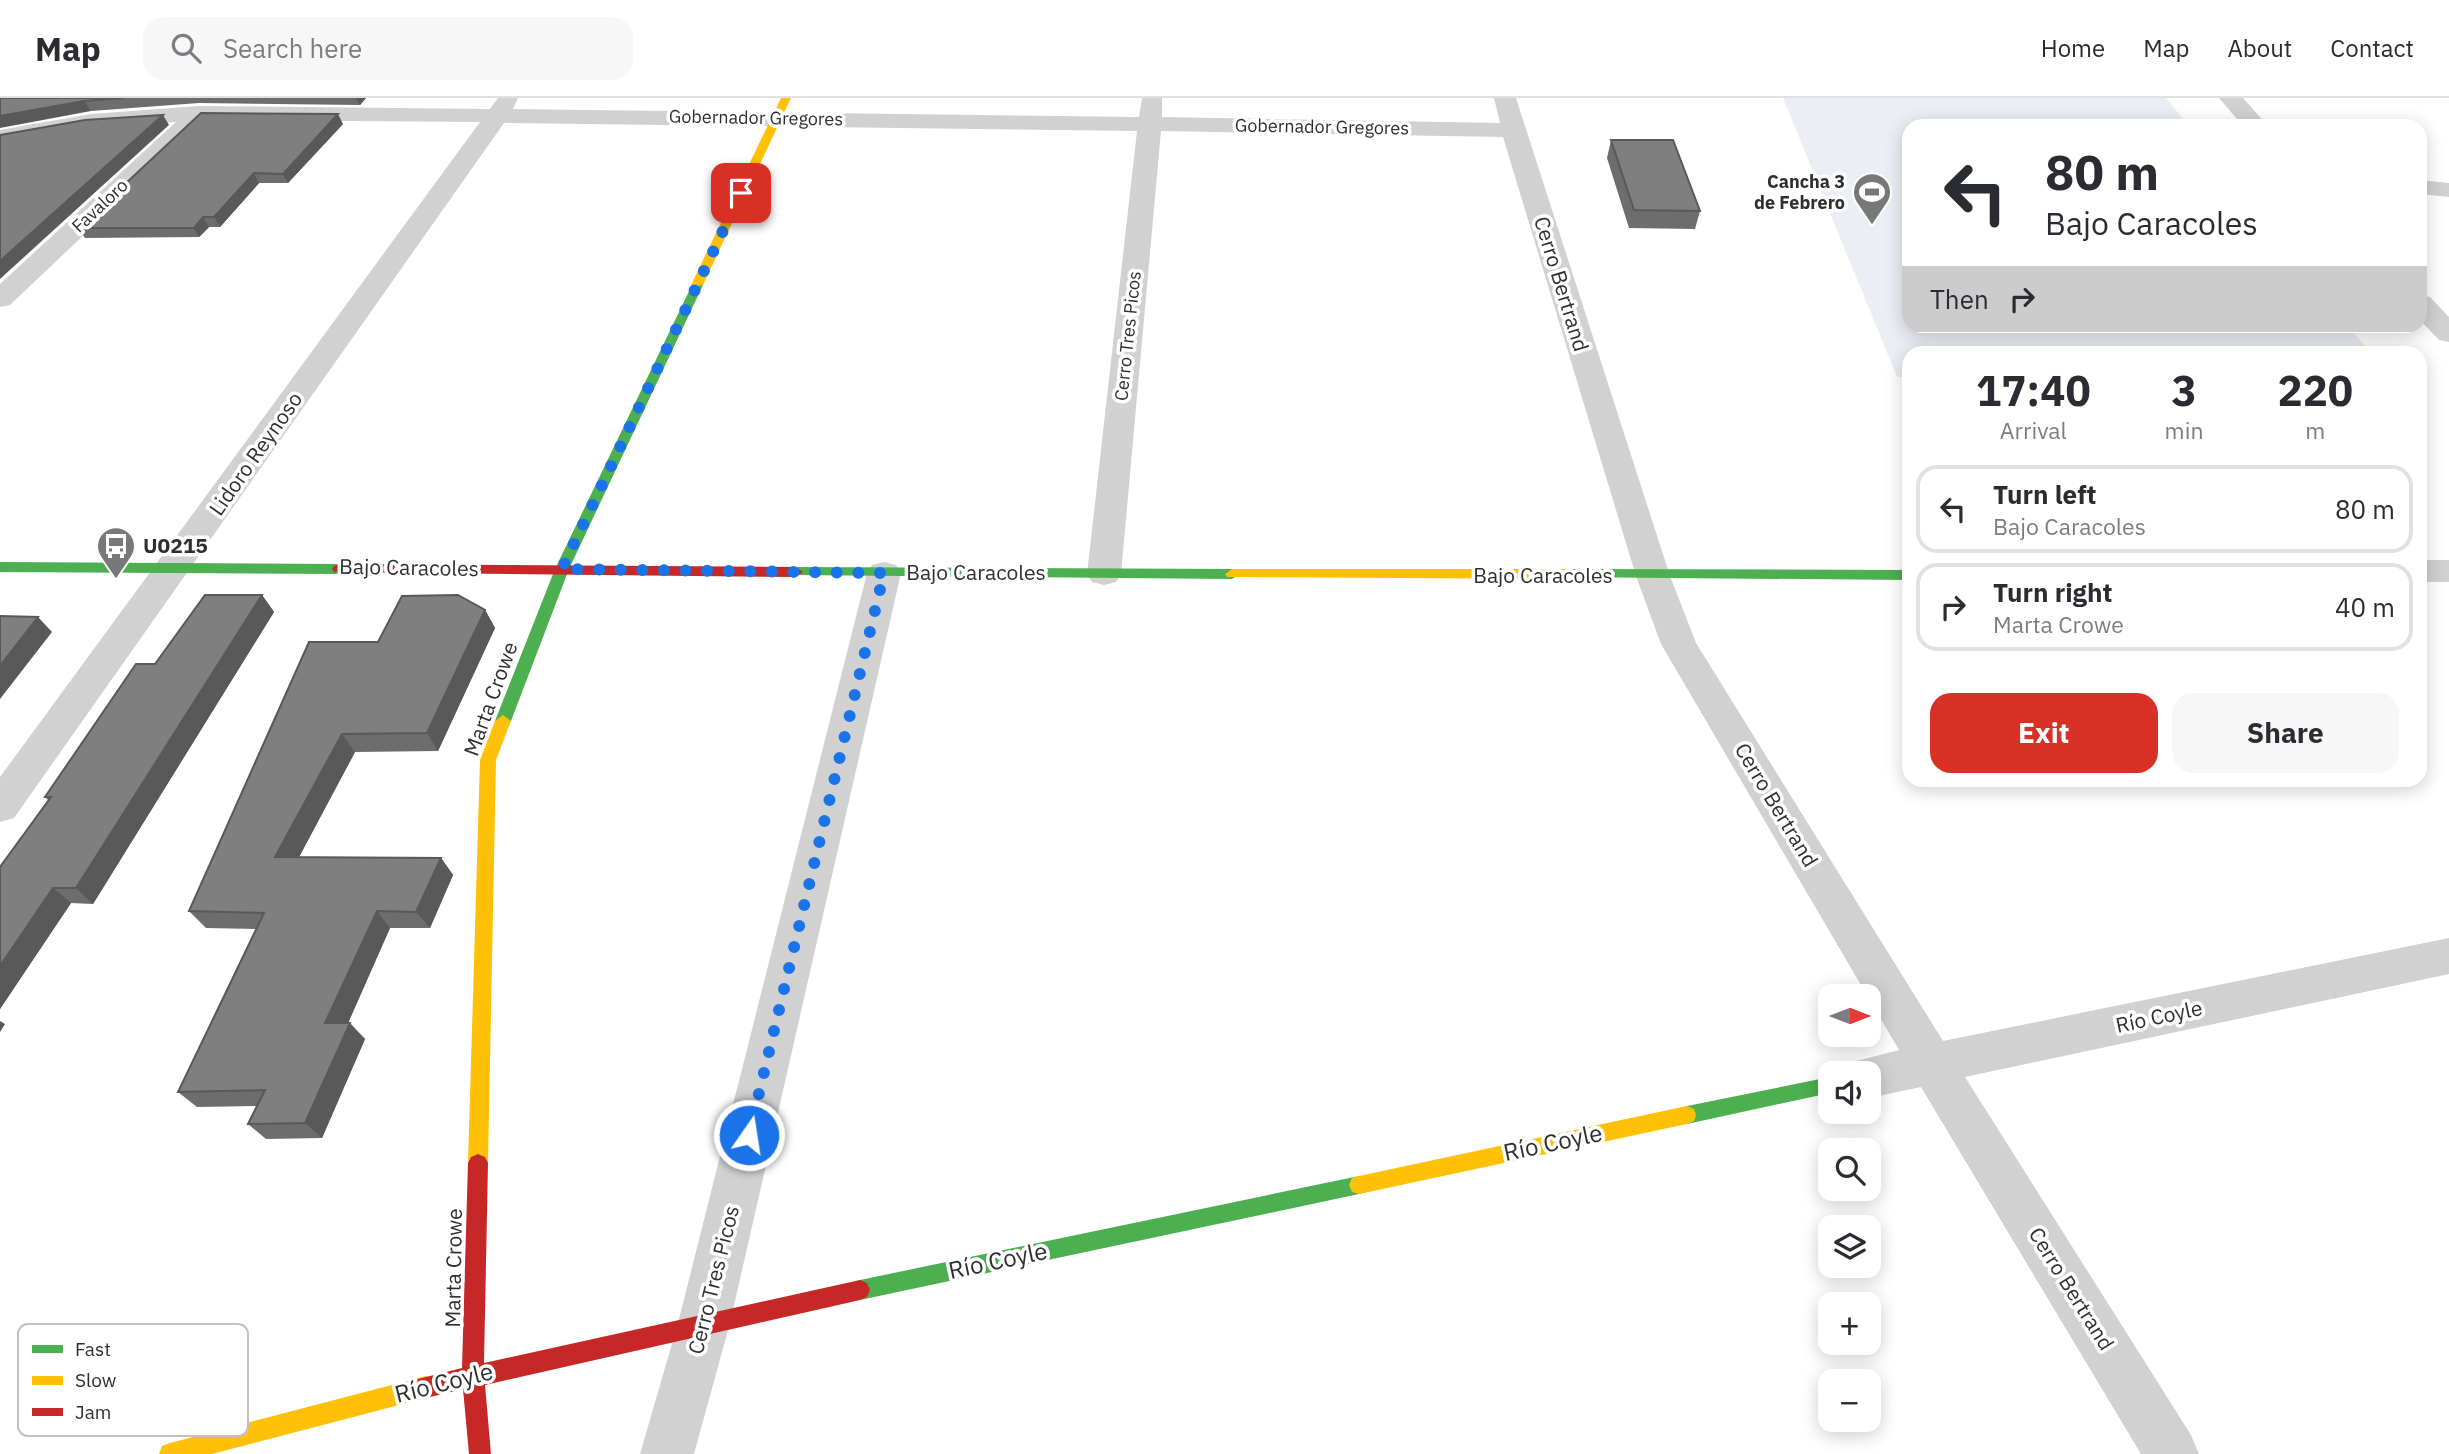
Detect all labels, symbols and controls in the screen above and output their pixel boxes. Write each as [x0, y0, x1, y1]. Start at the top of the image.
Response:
search box [143, 17, 633, 80]
text: Map [35, 27, 101, 70]
icon: search [167, 29, 205, 67]
text: Search here [223, 31, 362, 65]
text: Home [2041, 32, 2105, 64]
text: Map [2143, 32, 2189, 64]
text: About [2227, 32, 2292, 64]
text: Contact [2330, 32, 2414, 64]
street label: Gobernador Gregores [669, 104, 843, 131]
street label: Gobernador Gregores [1235, 113, 1409, 140]
text: 80 m [2045, 140, 2159, 203]
icon: left [1930, 147, 2021, 238]
pin [711, 163, 771, 223]
place label: Cancha 3 de Febrero [1754, 170, 1845, 214]
sports icon: Cancha 3 de Febrero [1851, 171, 1893, 226]
street label: Favaloro [67, 174, 133, 237]
icon: arrive [722, 174, 760, 212]
text: Bajo Caracoles [2045, 202, 2258, 244]
street label: Cerro Bertrand [1528, 213, 1596, 355]
street label: Cerro Tres Picos [1109, 270, 1146, 402]
icon: right [2003, 280, 2041, 318]
text: Then [1930, 282, 1989, 316]
text: 17:40 [1976, 363, 2091, 418]
text: 3 [2171, 363, 2197, 418]
text: 220 [2277, 363, 2353, 418]
street label: Lidoro Reynoso [202, 386, 308, 521]
text: Arrival [2000, 415, 2067, 445]
text: min [2165, 415, 2203, 445]
text: m [2305, 415, 2325, 445]
text: Turn left [1993, 477, 2096, 511]
icon: left [1934, 490, 1972, 528]
text: 80 m [2335, 492, 2395, 526]
text: Bajo Caracoles [1993, 511, 2146, 541]
bus stop icon: U0215 [95, 525, 137, 580]
place label: U0215 [143, 531, 208, 559]
street label: Bajo Caracoles [339, 552, 479, 582]
street label: Bajo Caracoles [906, 558, 1046, 586]
street label: Bajo Caracoles [1473, 561, 1613, 589]
text: Turn right [1993, 575, 2112, 609]
icon: right [1934, 588, 1972, 626]
text: 40 m [2335, 590, 2395, 624]
text: Marta Crowe [1993, 609, 2124, 639]
street label: Marta Crowe [456, 638, 524, 760]
button: Exit [1930, 693, 2158, 773]
button: Share [2172, 693, 2399, 773]
street label: Cerro Bertrand [1729, 737, 1825, 872]
north arrow [1818, 984, 1881, 1046]
map controls [1818, 984, 1881, 1432]
street label: Río Coyle [2113, 993, 2205, 1039]
button: sound [1818, 1061, 1881, 1124]
position arrow [712, 1098, 786, 1172]
street label: Río Coyle [1500, 1116, 1605, 1168]
button: search [1818, 1138, 1881, 1201]
street label: Cerro Tres Picos [681, 1202, 745, 1357]
street label: Marta Crowe [438, 1208, 468, 1328]
button: layers [1818, 1215, 1881, 1278]
street label: Cerro Bertrand [2023, 1222, 2121, 1355]
street label: Río Coyle [945, 1234, 1050, 1286]
button: + [1818, 1292, 1881, 1355]
legend [18, 1324, 248, 1436]
text: Fast [75, 1337, 111, 1361]
street label: Río Coyle [391, 1354, 496, 1410]
text: Slow [75, 1368, 116, 1392]
button: − [1818, 1369, 1881, 1432]
text: Jam [75, 1400, 111, 1424]

